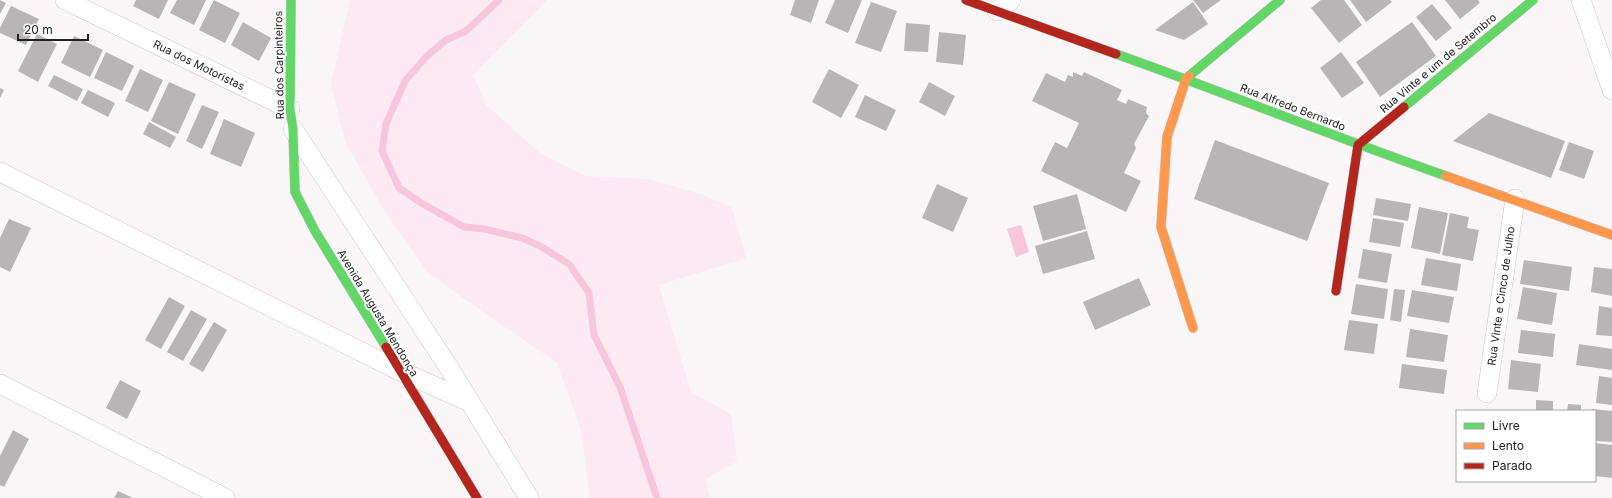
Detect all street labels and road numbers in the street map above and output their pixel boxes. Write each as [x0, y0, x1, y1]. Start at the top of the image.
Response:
street label: Rua dos Carpinteiros [271, 10, 287, 119]
street label: Rua Vinte e um de Setembro [1377, 10, 1499, 116]
street label: Rua dos Motoristas [151, 37, 247, 93]
street label: Rua Alfredo Bernardo [1238, 80, 1348, 134]
street label: Rua Vinte e Cinco de Julho [1484, 225, 1518, 366]
street label: Avenida Augusta Mendonça [334, 247, 422, 379]

